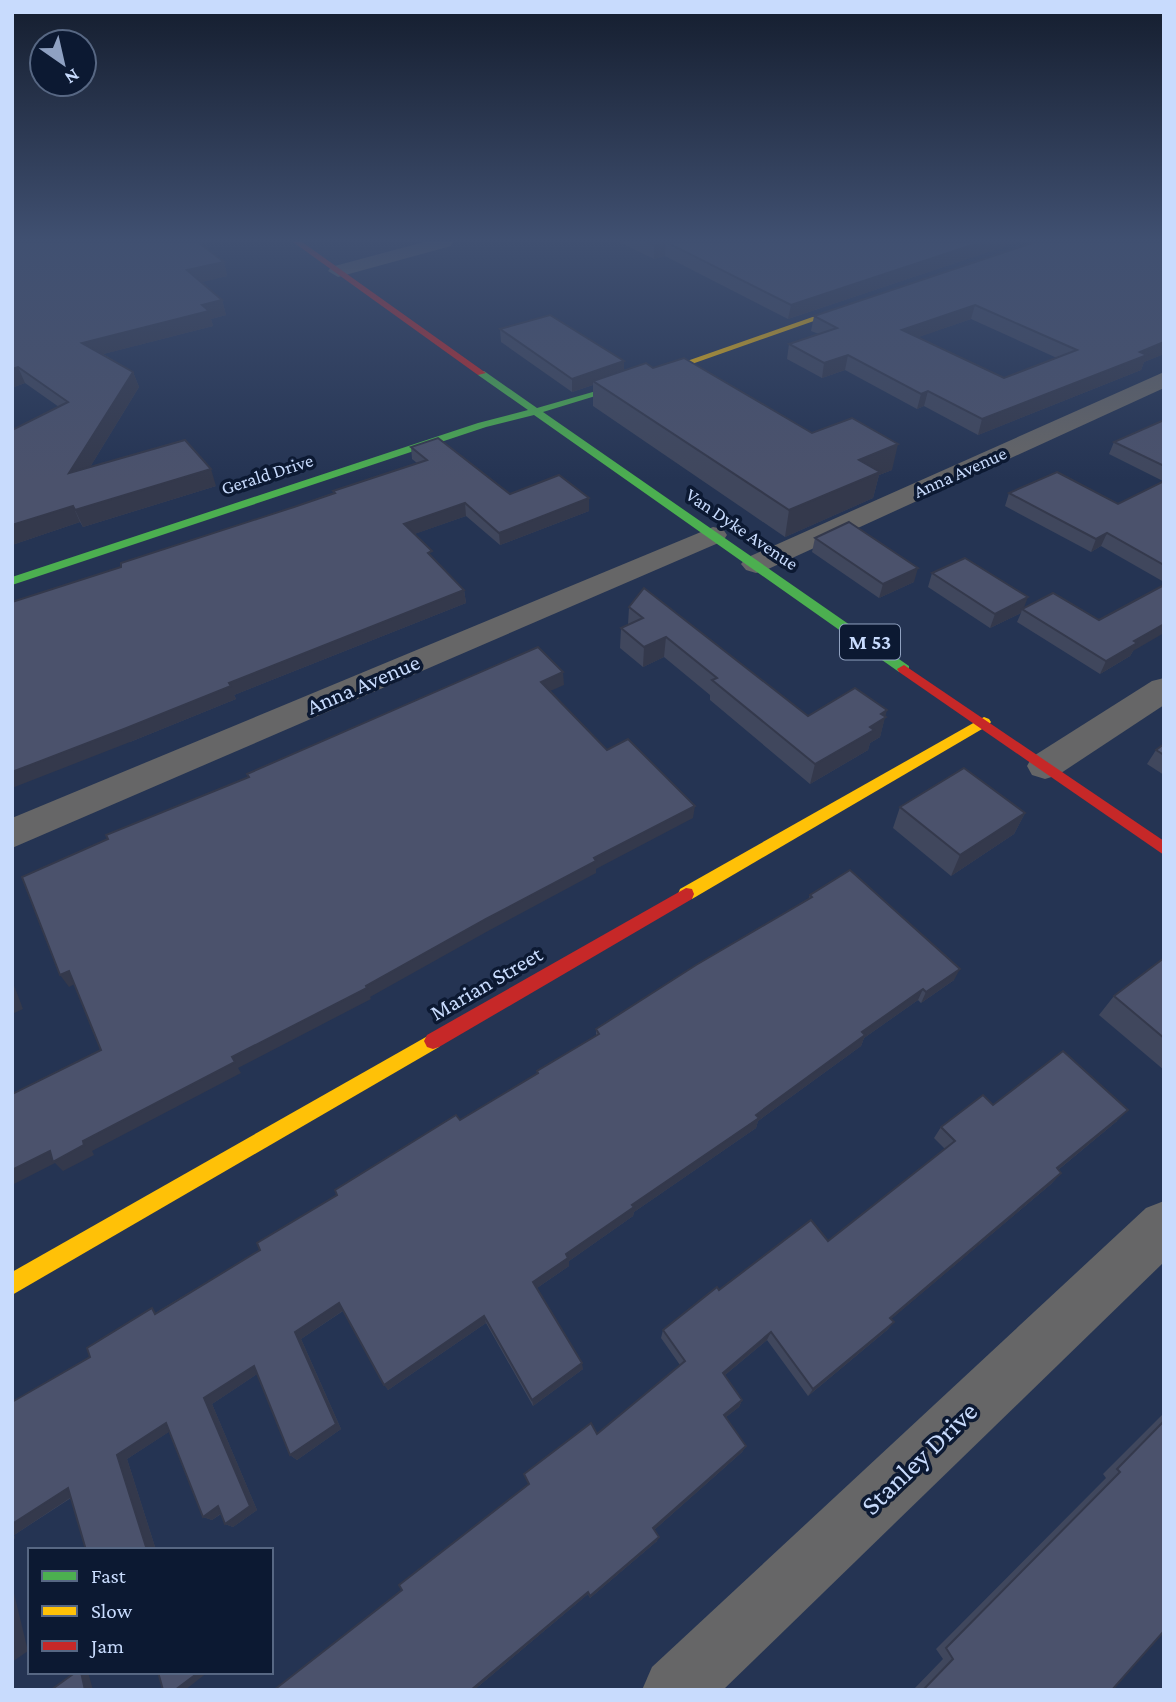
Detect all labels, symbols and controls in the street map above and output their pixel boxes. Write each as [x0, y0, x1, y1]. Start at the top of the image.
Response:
north arrow [28, 28, 98, 98]
text: N [61, 64, 83, 89]
street label: Anna Avenue [910, 442, 1010, 502]
street label: Gerald Drive [218, 449, 316, 499]
street label: Van Dyke Avenue [682, 484, 802, 574]
road number: M 53 [840, 624, 900, 660]
street label: Anna Avenue [302, 648, 424, 720]
street label: Marian Street [425, 940, 547, 1026]
street label: Stanley Drive [855, 1395, 983, 1521]
legend [28, 1548, 273, 1674]
text: Fast [91, 1564, 127, 1588]
text: Slow [91, 1599, 133, 1623]
text: Jam [89, 1634, 124, 1658]

